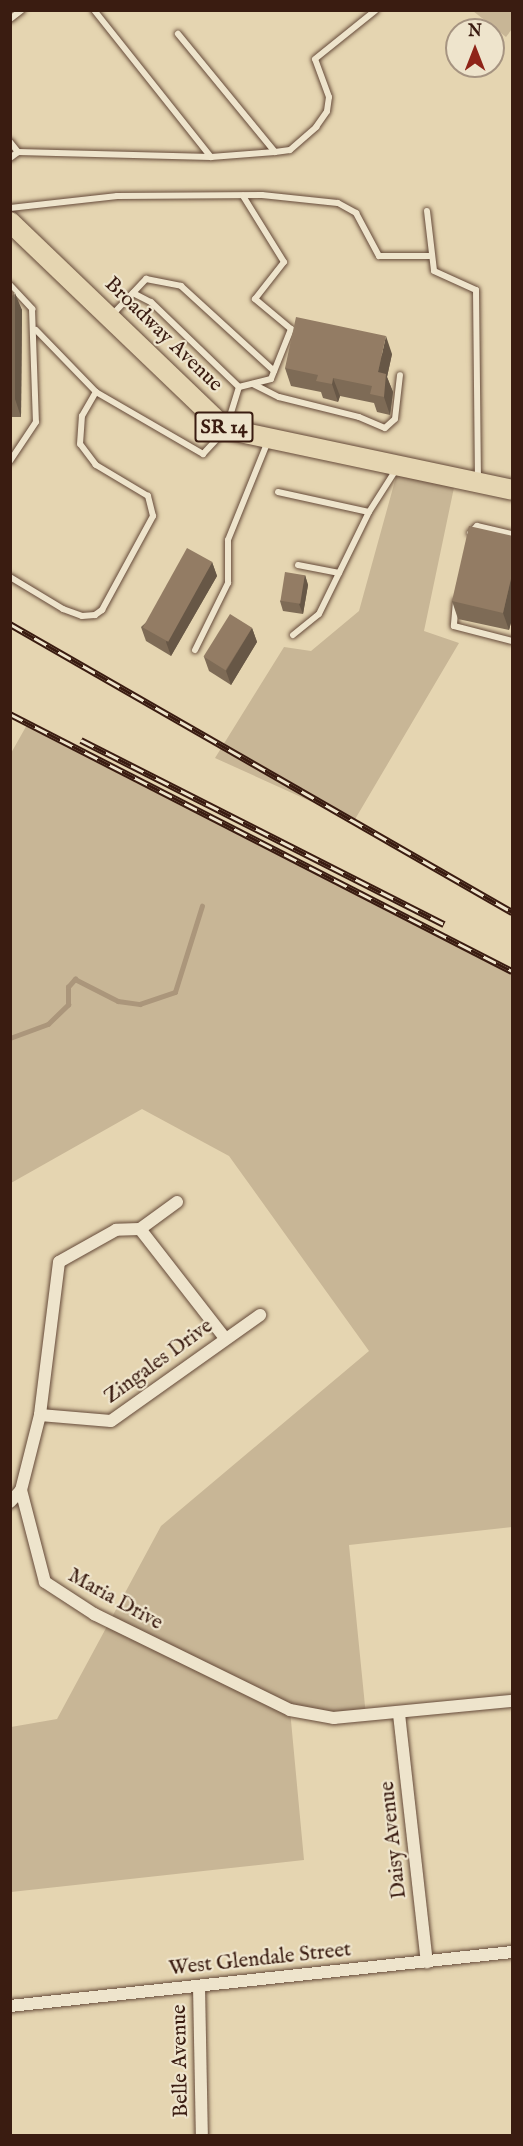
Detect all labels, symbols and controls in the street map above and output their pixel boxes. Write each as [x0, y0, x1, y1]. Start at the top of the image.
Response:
north arrow [445, 18, 505, 78]
text: N [468, 22, 482, 42]
street label: Broadway Avenue [99, 272, 227, 398]
road number: SR 14 [194, 410, 254, 444]
street label: Zingales Drive [100, 1314, 218, 1410]
street label: Maria Drive [63, 1564, 167, 1636]
street label: Daisy Avenue [375, 1780, 413, 1900]
street label: West Glendale Street [168, 1938, 352, 1982]
street label: Belle Avenue [167, 2004, 195, 2118]

